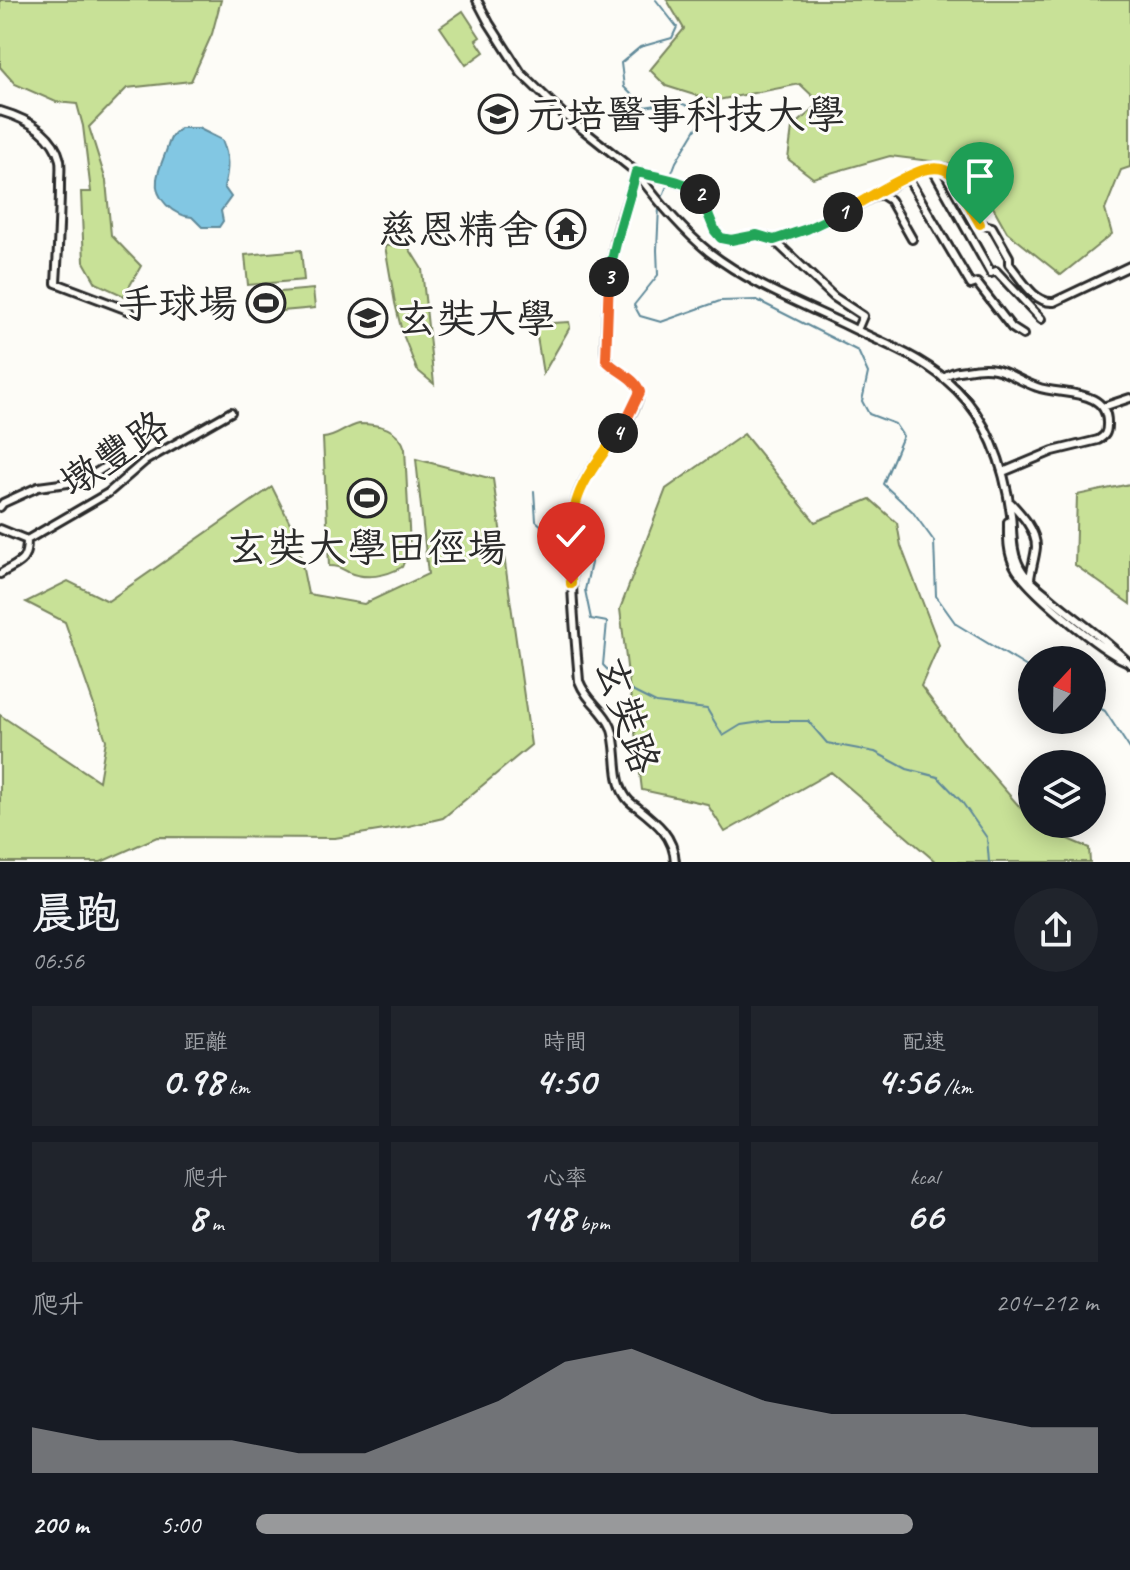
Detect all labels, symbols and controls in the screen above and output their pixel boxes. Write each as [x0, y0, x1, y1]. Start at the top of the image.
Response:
place label: 元培醫事科技大學 [526, 90, 846, 140]
school or university icon: 元培醫事科技大學 [477, 93, 519, 135]
pin [946, 142, 1014, 224]
icon: arrive [958, 154, 1002, 198]
pin: 2 [680, 174, 720, 214]
text: 2 [695, 180, 705, 208]
pin: 1 [823, 192, 863, 232]
text: 1 [838, 198, 848, 226]
place label: 慈恩精舍 [378, 205, 538, 255]
temple icon: 慈恩精舍 [545, 208, 587, 250]
pin: 3 [589, 257, 629, 297]
text: 3 [604, 263, 614, 291]
place label: 手球場 [118, 279, 238, 329]
sports icon: 手球場 [245, 282, 287, 324]
place label: 玄奘大學 [396, 294, 556, 344]
school or university icon: 玄奘大學 [347, 297, 389, 339]
street label: 墩豐路 [51, 400, 178, 508]
pin: 4 [598, 413, 638, 453]
text: 4 [613, 419, 623, 447]
sports icon: 玄奘大學田徑場 [346, 477, 388, 519]
pin [537, 502, 605, 584]
icon: check [549, 514, 593, 558]
place label: 玄奘大學田徑場 [227, 523, 507, 573]
north arrow [1018, 646, 1106, 734]
map controls [1018, 646, 1106, 838]
street label: 玄奘路 [584, 650, 670, 780]
button: layers [1018, 750, 1106, 838]
text: 晨跑 [32, 886, 120, 941]
button: share [1014, 888, 1098, 972]
text: 06:56 [32, 944, 84, 977]
text: 距離 [184, 1028, 228, 1056]
text: 時間 [543, 1028, 587, 1056]
text: 配速 [902, 1028, 946, 1056]
text: 0.98 [162, 1056, 223, 1106]
text: 4:50 [534, 1056, 596, 1106]
text: 4:56 [876, 1056, 938, 1106]
text: km [223, 1073, 250, 1101]
text: /km [938, 1073, 972, 1101]
text: kcal [910, 1163, 939, 1191]
text: 爬升 [184, 1164, 228, 1192]
text: 心率 [543, 1164, 587, 1192]
text: 66 [905, 1191, 943, 1241]
text: 8 [188, 1192, 206, 1242]
text: 148 [520, 1192, 574, 1242]
text: m [206, 1209, 223, 1237]
text: bpm [574, 1209, 610, 1237]
text: 204–212 m [995, 1286, 1098, 1319]
text: 爬升 [32, 1288, 84, 1321]
text: 200 m [32, 1508, 88, 1541]
text: 5:00 [160, 1508, 200, 1541]

